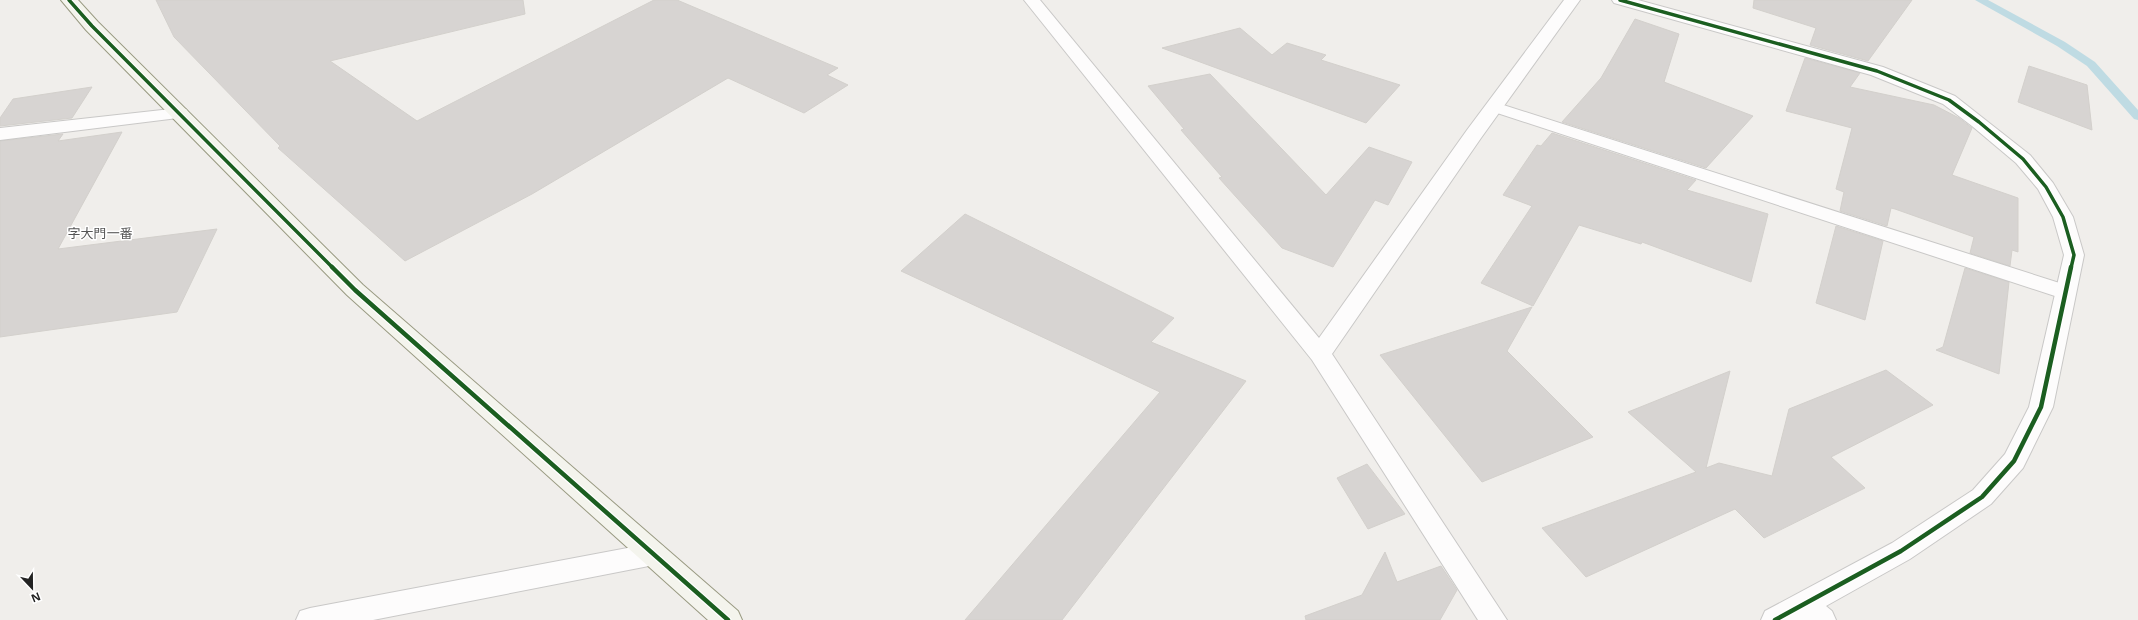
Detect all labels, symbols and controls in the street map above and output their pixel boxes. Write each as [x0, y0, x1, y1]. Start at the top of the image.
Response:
district label: 字大門一番 [67, 224, 133, 242]
north arrow [12, 568, 52, 608]
text: N [29, 589, 43, 606]

